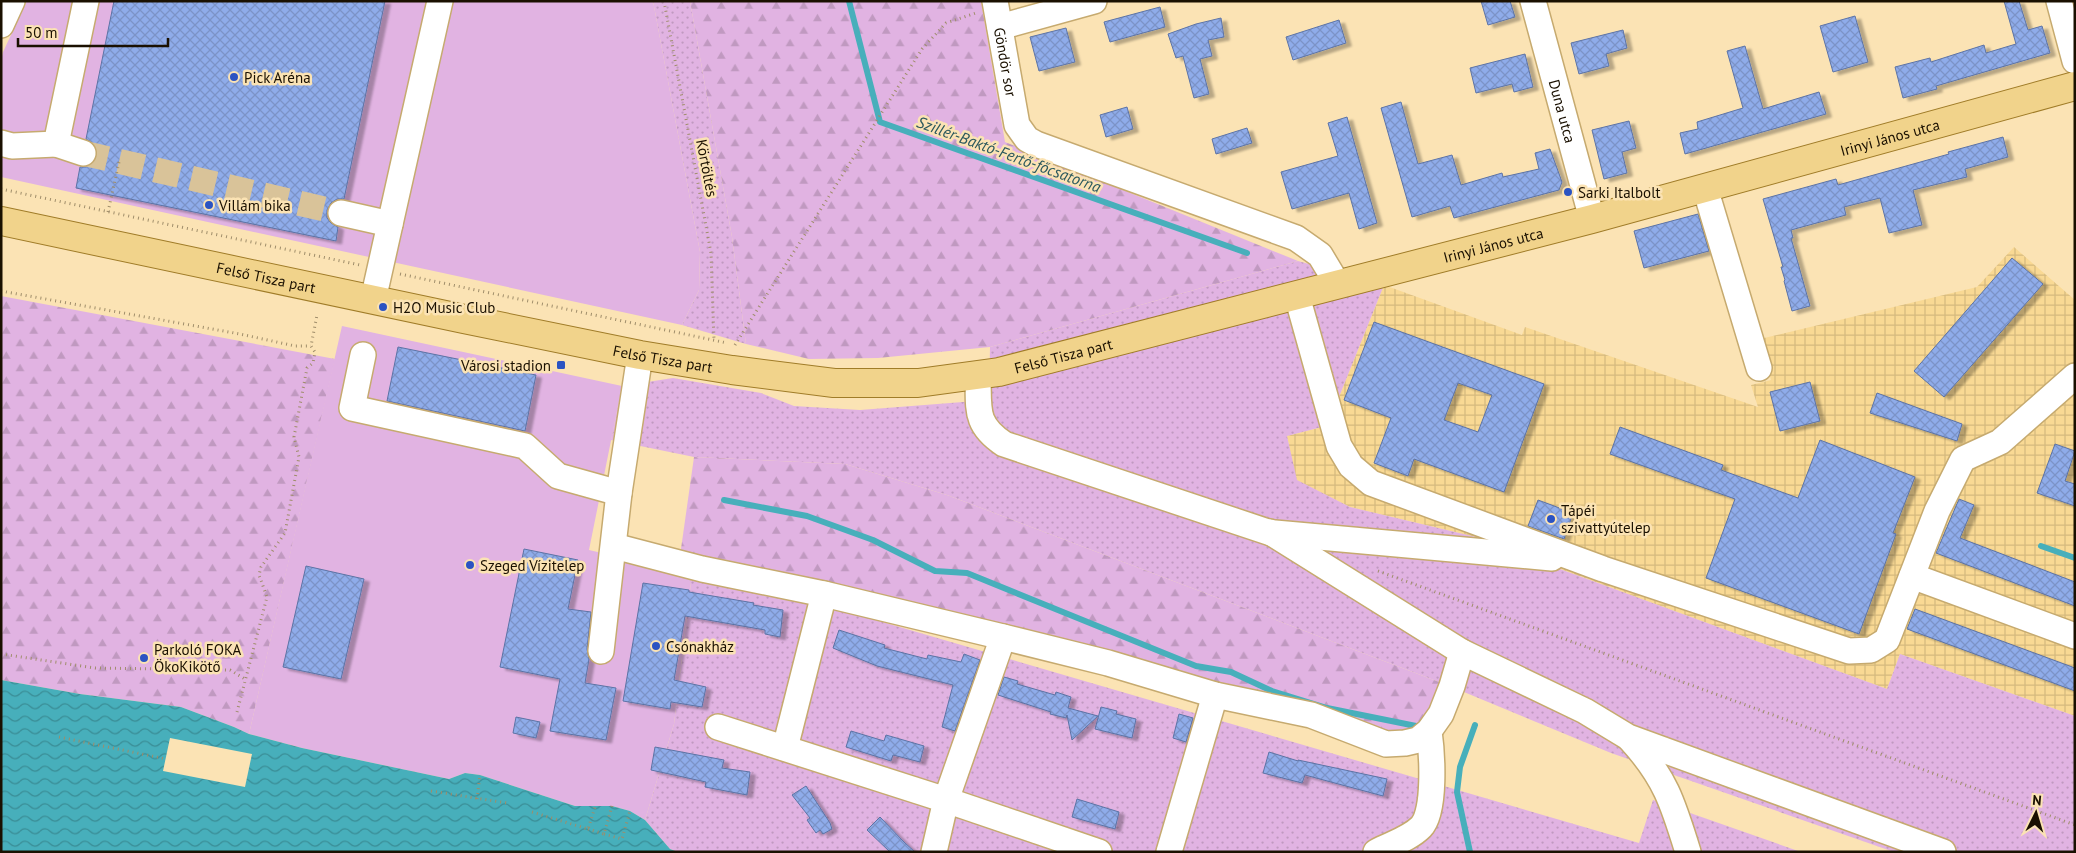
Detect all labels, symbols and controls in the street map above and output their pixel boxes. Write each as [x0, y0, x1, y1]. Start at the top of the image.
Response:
scale bar [18, 15, 168, 47]
text: 50 m [25, 23, 58, 42]
street label: Göndör sor [990, 26, 1021, 98]
place label: Pick Aréna [244, 68, 311, 87]
marker: Pick Aréna [228, 71, 240, 83]
street label: Duna utca [1545, 77, 1580, 145]
water label: Szillér-Baktó-Fertő-főcsatorna [914, 111, 1104, 197]
street label: Irinyi János utca [1838, 114, 1942, 160]
street label: Körtöltés [692, 138, 722, 198]
place label: Sarki Italbolt [1578, 183, 1661, 202]
marker: Sarki Italbolt [1562, 186, 1574, 198]
place label: Villám bika [218, 196, 291, 215]
marker: Villám bika [203, 199, 215, 211]
street label: Irinyi János utca [1441, 223, 1545, 267]
street label: Felső Tisza part [215, 257, 317, 297]
place label: H2O Music Club [393, 298, 495, 317]
marker: H2O Music Club [377, 301, 389, 313]
street label: Felső Tisza part [1012, 334, 1114, 377]
street label: Felső Tisza part [611, 340, 714, 376]
place label: Városi stadion [460, 356, 551, 375]
marker: Városi stadion [555, 359, 567, 371]
place label: Tápéi szivattyútelep [1561, 501, 1651, 537]
marker: Tápéi szivattyútelep [1545, 513, 1557, 525]
place label: Szeged Vízitelep [480, 556, 584, 575]
marker: Szeged Vízitelep [464, 559, 476, 571]
place label: Csónakház [666, 637, 734, 656]
place label: Parkoló FOKA ÖkoKikötő [154, 640, 242, 676]
marker: Csónakház [650, 640, 662, 652]
marker: Parkoló FOKA ÖkoKikötő [138, 652, 150, 664]
north arrow [2011, 788, 2061, 838]
text: N [2032, 791, 2043, 809]

